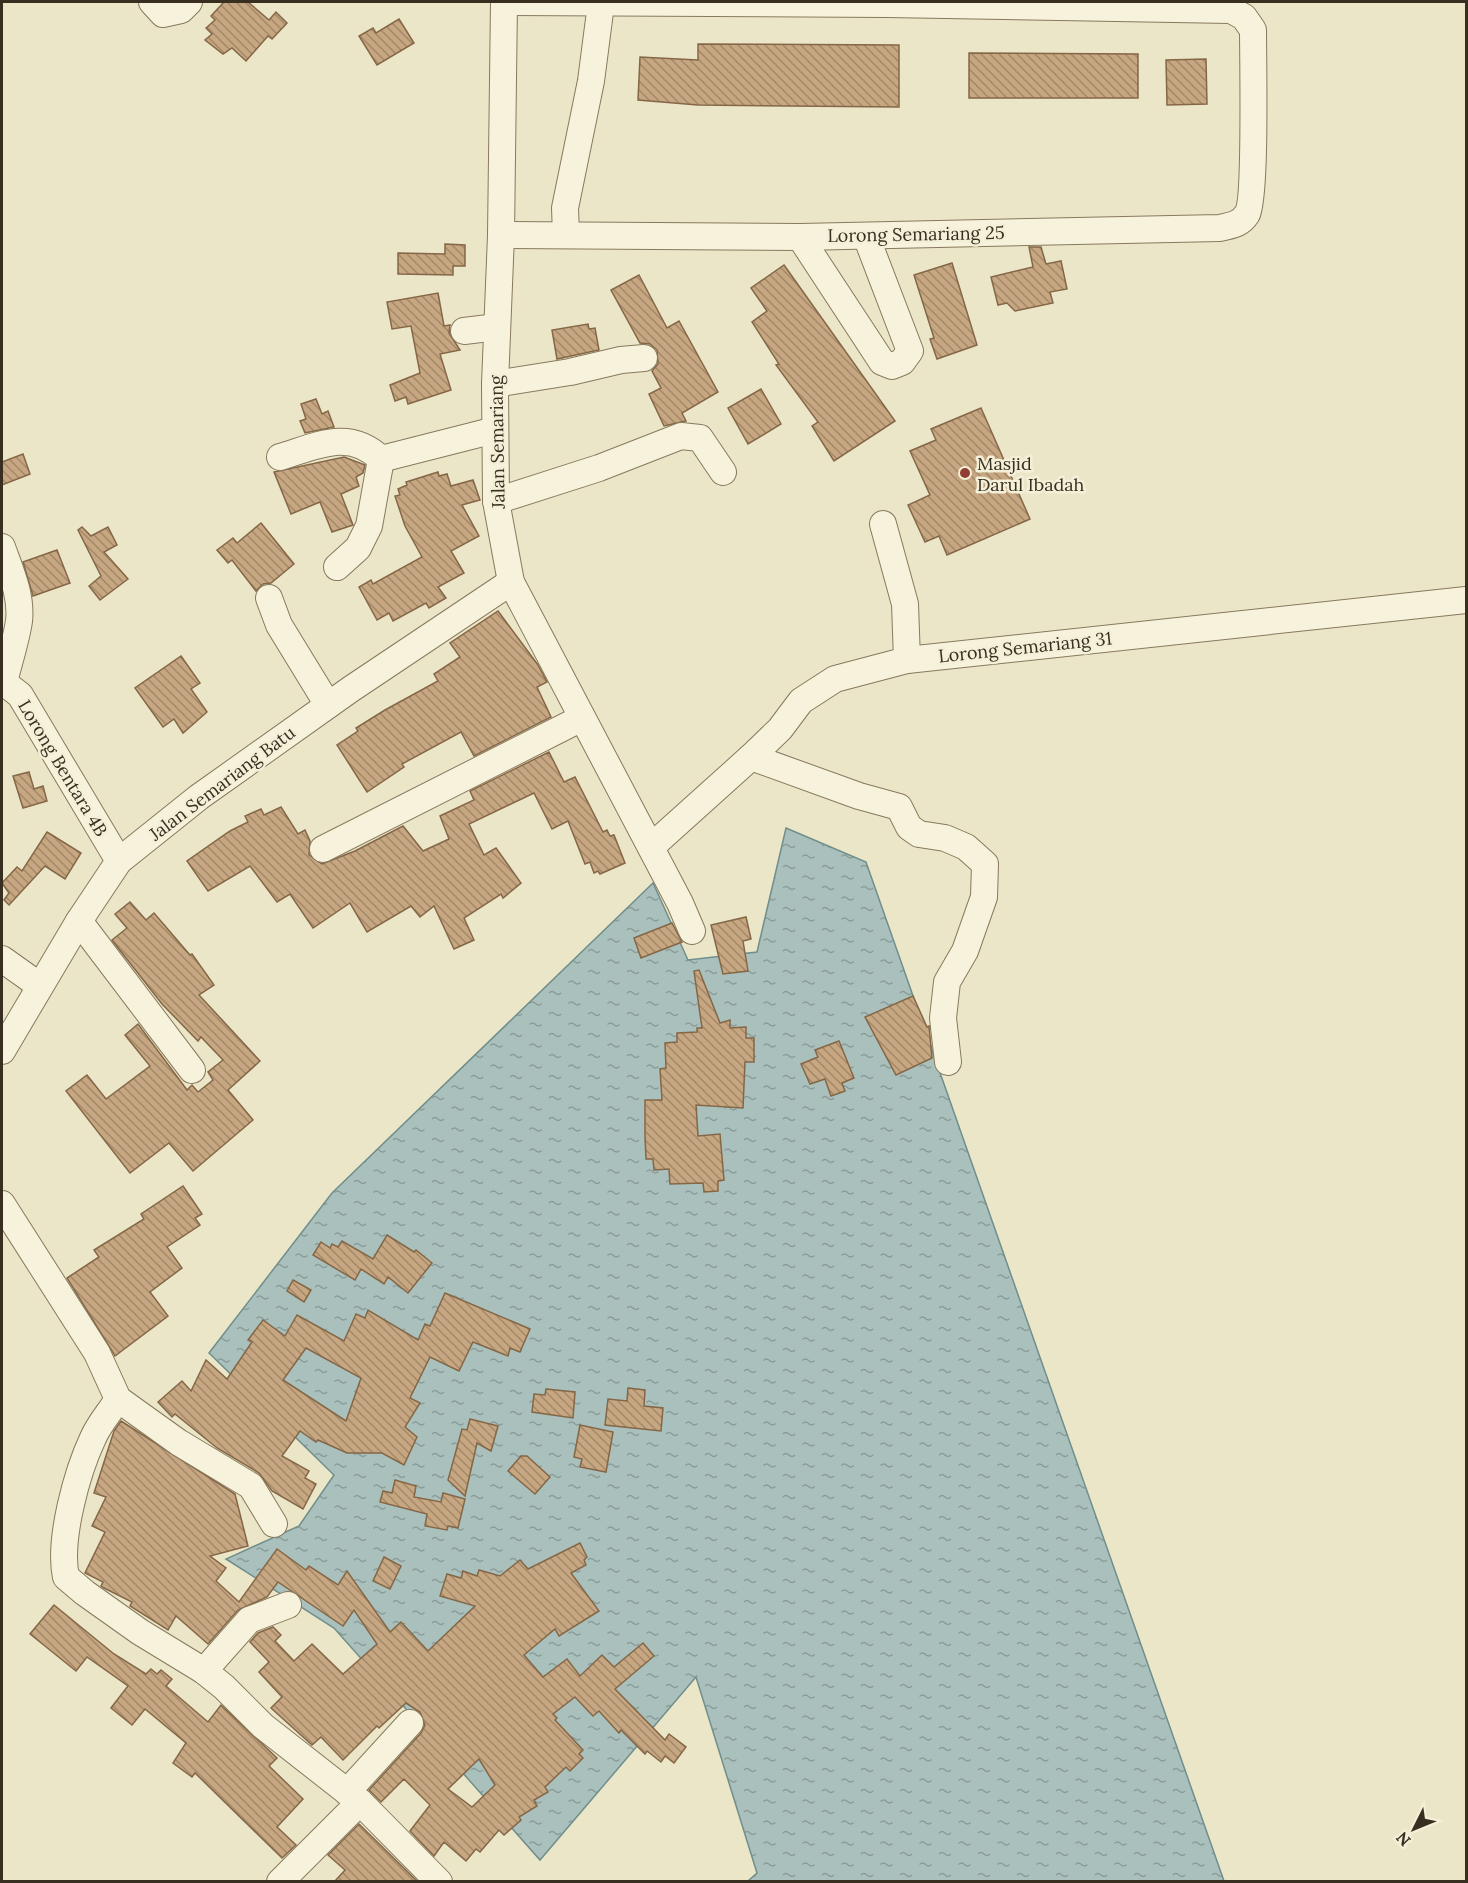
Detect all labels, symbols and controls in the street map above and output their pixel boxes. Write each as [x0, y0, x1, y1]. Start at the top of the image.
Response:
street label: Lorong Semariang 25 [827, 221, 1005, 247]
street label: Jalan Semariang [484, 374, 510, 510]
place label: Masjid Darul Ibadah [977, 452, 1085, 496]
marker: Masjid Darul Ibadah [958, 466, 972, 480]
street label: Lorong Semariang 31 [937, 626, 1113, 668]
street label: Lorong Bentara 4B [13, 695, 113, 841]
street label: Jalan Semariang Batu [144, 720, 300, 846]
north arrow [1384, 1799, 1444, 1859]
text: N [1391, 1828, 1415, 1851]

